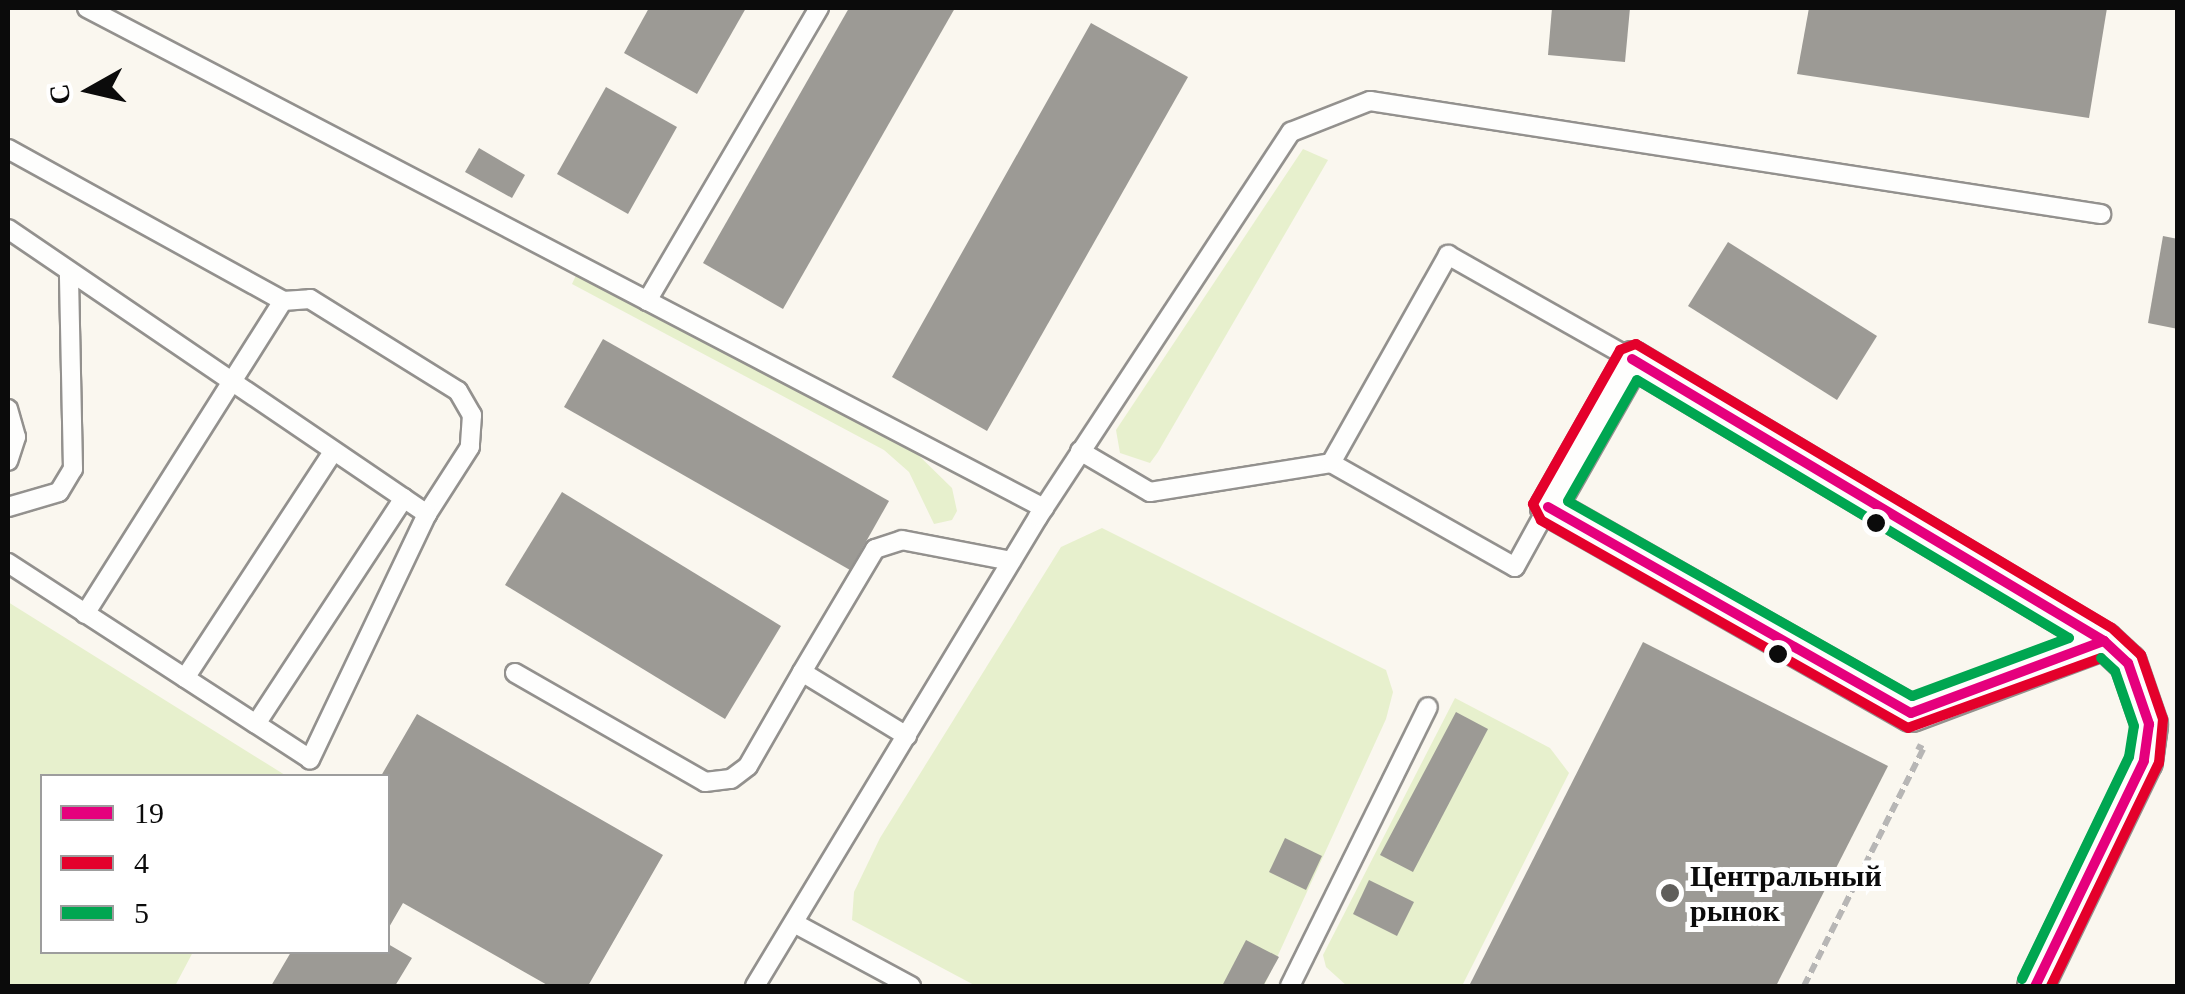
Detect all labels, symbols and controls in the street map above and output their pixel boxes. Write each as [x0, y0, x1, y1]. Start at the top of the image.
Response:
north arrow [40, 40, 140, 140]
text: С [43, 82, 77, 106]
unlabelled marker [1866, 513, 1886, 533]
unlabelled marker [1768, 644, 1788, 664]
legend [40, 774, 390, 954]
text: 19 [134, 796, 164, 829]
text: 4 [134, 846, 149, 879]
place label: Центральный рынок [1690, 858, 1882, 928]
marker: Центральный рынок [1659, 882, 1681, 904]
text: 5 [134, 896, 149, 929]

